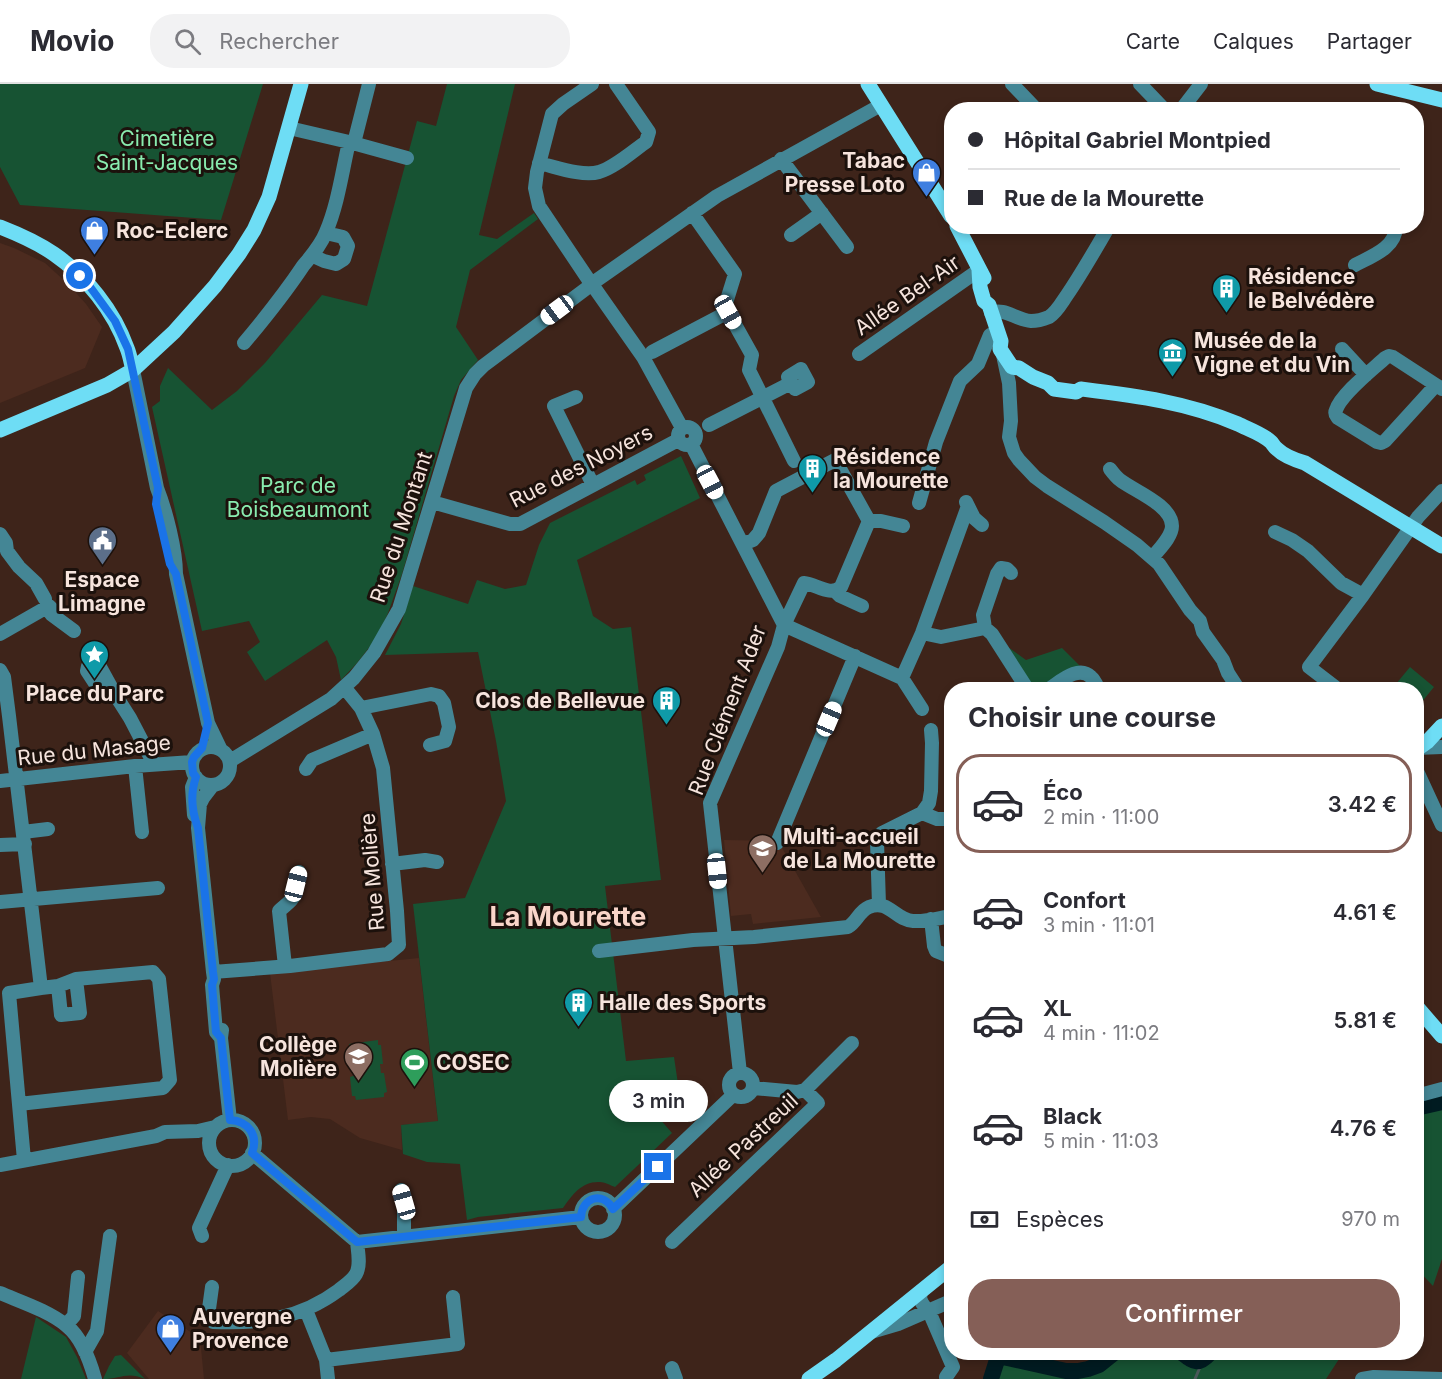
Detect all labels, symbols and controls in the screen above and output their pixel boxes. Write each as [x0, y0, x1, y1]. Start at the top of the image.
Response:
search box [150, 14, 570, 68]
text: Movio [30, 24, 114, 58]
icon: search [171, 25, 204, 58]
text: Rechercher [219, 28, 339, 54]
text: Carte [1126, 29, 1180, 54]
text: Calques [1213, 29, 1294, 54]
text: Partager [1327, 29, 1412, 54]
park label: Cimetière Saint-Jacques [96, 126, 238, 175]
text: Hôpital Gabriel Montpied [1004, 127, 1271, 153]
place label: Tabac Presse Loto [785, 148, 905, 197]
shop icon: Tabac Presse Loto [910, 156, 942, 198]
text: Rue de la Mourette [1004, 185, 1204, 211]
shop icon: Roc-Eclerc [79, 214, 111, 256]
place label: Roc-Eclerc [116, 218, 228, 243]
street label: Allée Bel-Air [850, 250, 964, 340]
route start [66, 262, 93, 289]
place label: Résidence le Belvédère [1248, 264, 1375, 313]
building icon: Résidence le Belvédère [1211, 272, 1243, 314]
car [537, 292, 577, 328]
car [711, 292, 745, 332]
place label: Musée de la Vigne et du Vin [1194, 328, 1350, 377]
museum icon: Musée de la Vigne et du Vin [1157, 336, 1189, 378]
street label: Rue des Noyers [505, 419, 657, 513]
place label: Résidence la Mourette [833, 444, 949, 493]
street label: Rue du Montant [365, 448, 437, 606]
building icon: Résidence la Mourette [796, 452, 828, 494]
car [694, 462, 726, 502]
park label: Parc de Boisbeaumont [227, 473, 369, 522]
public building icon: Espace Limagne [86, 524, 118, 566]
place label: Espace Limagne [58, 567, 146, 616]
street label: Rue Clément Ader [683, 621, 771, 799]
place icon: Place du Parc [79, 638, 111, 680]
place label: Place du Parc [26, 681, 164, 706]
building icon: Clos de Bellevue [650, 684, 682, 726]
place label: Clos de Bellevue [475, 688, 645, 713]
car [814, 699, 844, 739]
text: Choisir une course [968, 701, 1216, 734]
street label: Rue du Masage [16, 730, 172, 770]
icon: car [971, 777, 1025, 831]
text: Éco [1043, 779, 1083, 805]
text: 3.42 € [1328, 791, 1397, 817]
text: 2 min · 11:00 [1043, 805, 1159, 829]
street label: Rue Molière [354, 812, 390, 932]
place label: Multi-accueil de La Mourette [783, 824, 936, 873]
school or university icon: Multi-accueil de La Mourette [746, 832, 778, 874]
car [706, 852, 728, 890]
car [283, 864, 309, 904]
icon: car [971, 885, 1025, 939]
text: Confort [1043, 887, 1126, 913]
text: 4.61 € [1333, 899, 1397, 925]
district label: La Mourette [490, 900, 646, 933]
text: 3 min · 11:01 [1043, 913, 1155, 937]
building icon: Halle des Sports [562, 986, 594, 1028]
place label: Halle des Sports [599, 990, 766, 1015]
icon: car [971, 993, 1025, 1047]
text: XL [1043, 995, 1072, 1021]
text: 5.81 € [1333, 1007, 1397, 1033]
text: 4 min · 11:02 [1043, 1021, 1160, 1045]
place label: Collège Molière [259, 1032, 337, 1081]
school or university icon: Collège Molière [342, 1040, 374, 1082]
sports icon: COSEC [399, 1046, 431, 1088]
place label: COSEC [436, 1050, 510, 1075]
callout: 3 min [608, 1080, 708, 1122]
street label: Allée Pastreuil [683, 1088, 803, 1202]
text: 3 min [632, 1089, 685, 1113]
icon: car [971, 1101, 1025, 1155]
text: Black [1043, 1103, 1102, 1129]
text: 4.76 € [1330, 1115, 1397, 1141]
text: 5 min · 11:03 [1043, 1129, 1159, 1153]
route end [644, 1153, 671, 1180]
car [390, 1182, 418, 1222]
icon: cash [968, 1203, 1001, 1236]
text: Espèces [1016, 1206, 1104, 1232]
text: 970 m [1341, 1207, 1400, 1231]
button: Confirmer [968, 1279, 1400, 1348]
place label: Auvergne Provence [192, 1304, 292, 1353]
shop icon: Auvergne Provence [155, 1312, 187, 1354]

